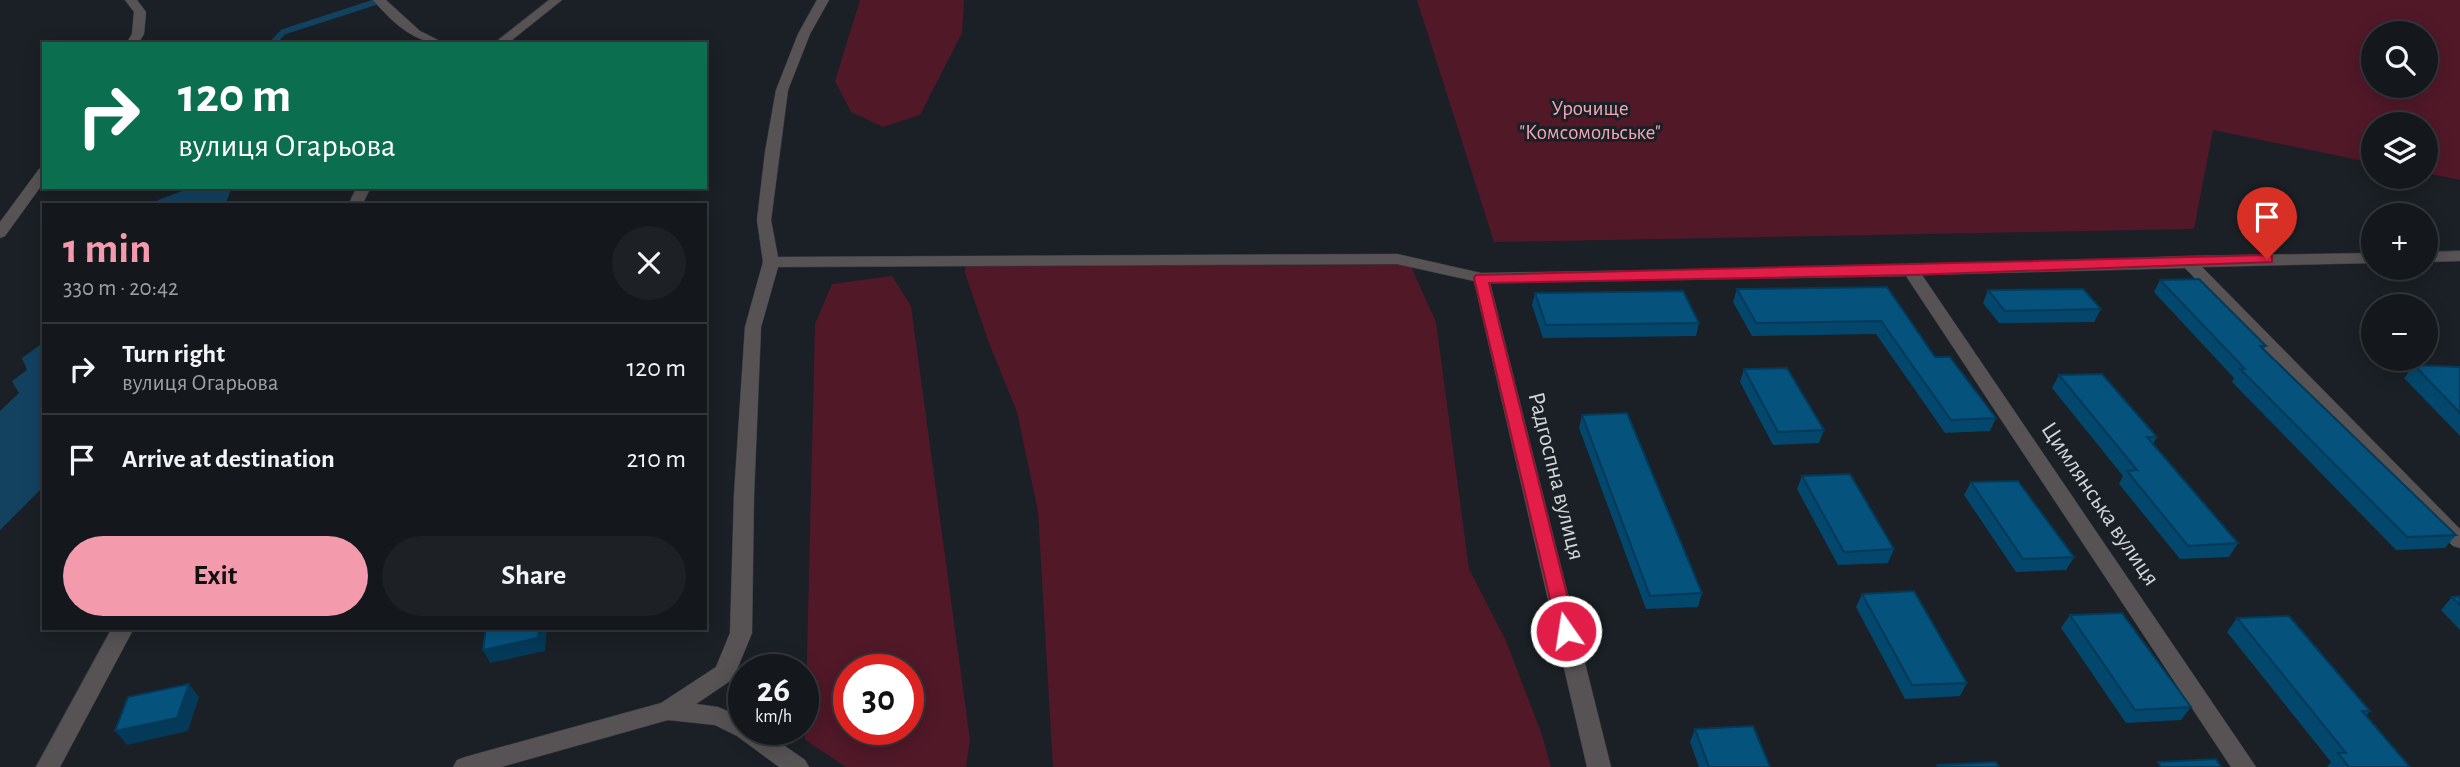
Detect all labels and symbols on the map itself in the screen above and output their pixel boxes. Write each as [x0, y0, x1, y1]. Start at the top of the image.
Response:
park label: Урочище "Комсомольське" [1519, 98, 1661, 143]
pin [2237, 187, 2297, 259]
street label: Радгоспна вулиця [1524, 390, 1588, 562]
street label: Цимлянська вулиця [2036, 418, 2164, 590]
position arrow [1529, 594, 1603, 668]
speed limit sign: 30 [833, 654, 924, 745]

